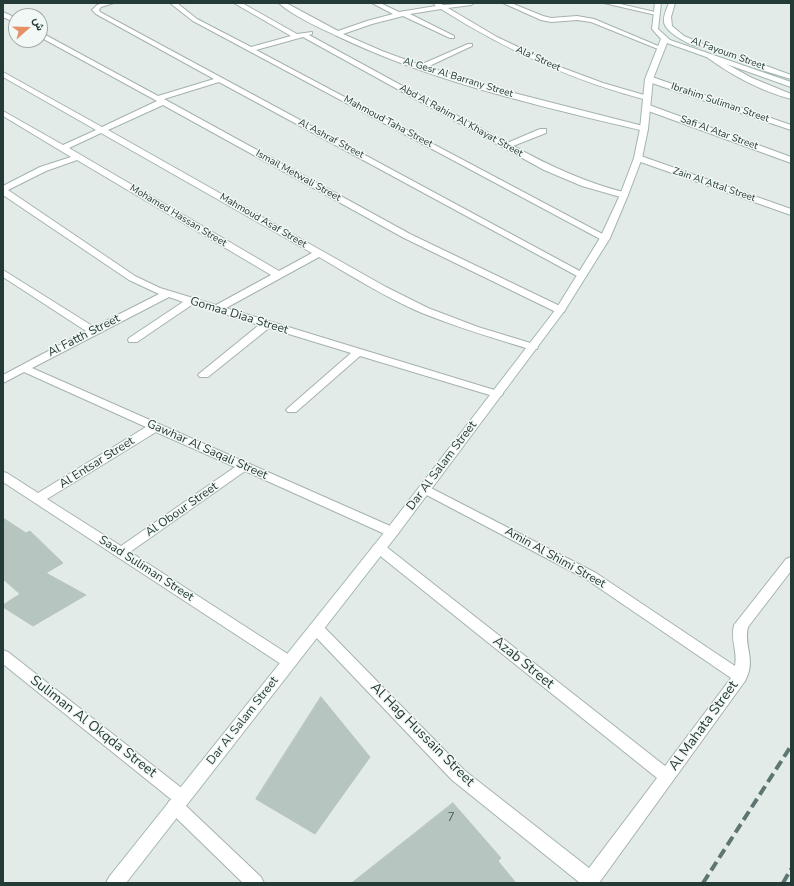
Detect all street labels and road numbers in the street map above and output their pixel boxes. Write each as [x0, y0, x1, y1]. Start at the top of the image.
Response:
street label: Al Fayoum Street [689, 35, 767, 73]
street label: Ala' Street [514, 44, 562, 74]
street label: Al Gesr Al Barrany Street [402, 56, 514, 100]
street label: Ibrahim Suliman Street [669, 81, 771, 125]
street label: Abd Al Rahim Al Khayat Street [397, 82, 525, 160]
street label: Mahmoud Taha Street [341, 93, 435, 151]
street label: Safi Al Atar Street [679, 113, 759, 153]
street label: Al Ashraf Street [296, 117, 366, 161]
street label: Ismail Metwali Street [253, 148, 343, 204]
street label: Zain Al Attal Street [671, 165, 757, 205]
street label: Mohamed Hassan Street [127, 182, 229, 250]
street label: Mahmoud Asaf Street [217, 191, 309, 251]
street label: Gomaa Diaa Street [188, 294, 290, 338]
street label: Al Fatth Street [46, 312, 122, 360]
street label: Gawhar Al Saqali Street [145, 417, 269, 483]
street label: Dar Al Salam Street [404, 419, 480, 513]
street label: Al Entsar Street [57, 434, 137, 492]
street label: Al Obour Street [143, 480, 221, 540]
street label: Amin Al Shimi Street [502, 524, 608, 592]
street label: Saad Suliman Street [96, 533, 196, 605]
street label: Azab Street [489, 633, 557, 693]
street label: Suliman Al Okqda Street [26, 672, 160, 782]
street label: Dar Al Salam Street [204, 674, 282, 768]
street label: Al Mahata Street [666, 678, 742, 774]
street label: Al Hag Hussain Street [366, 679, 478, 791]

